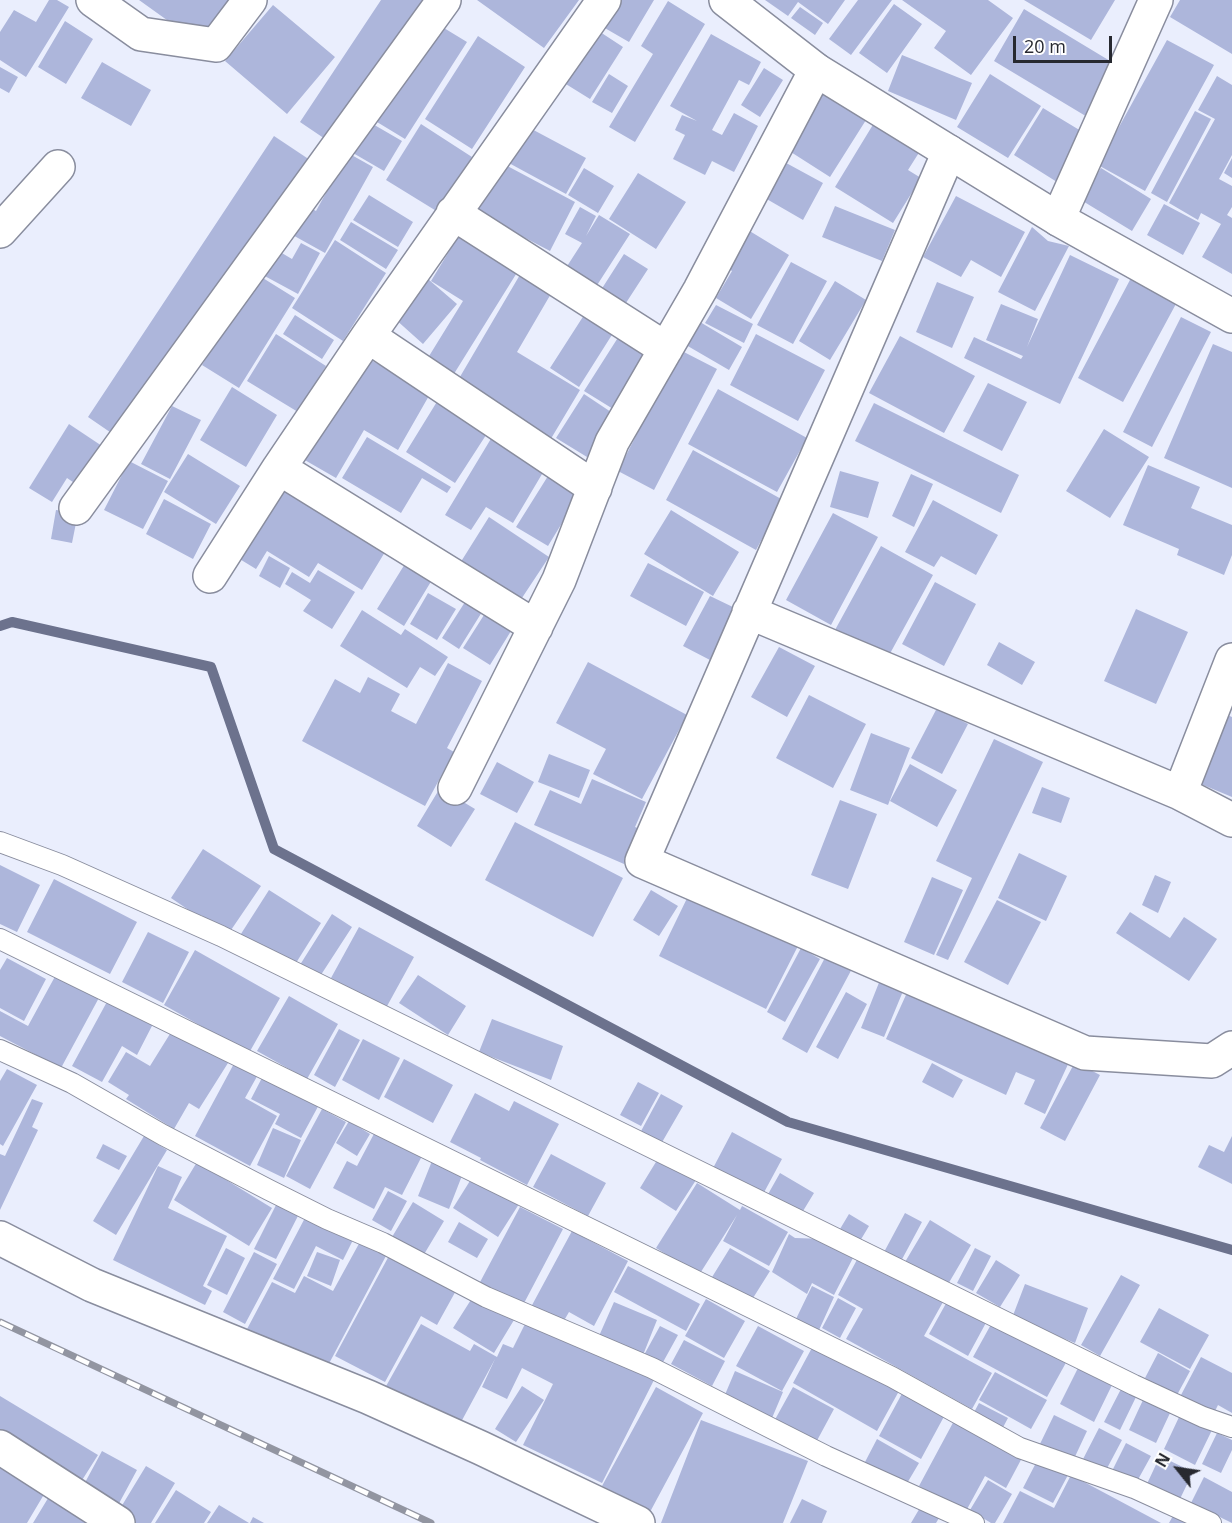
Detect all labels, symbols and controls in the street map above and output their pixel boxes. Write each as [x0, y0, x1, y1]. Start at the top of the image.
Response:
scale bar [1016, 24, 1115, 62]
text: 20 m [1024, 34, 1066, 58]
north arrow [1148, 1439, 1208, 1499]
text: N [1150, 1449, 1175, 1471]

